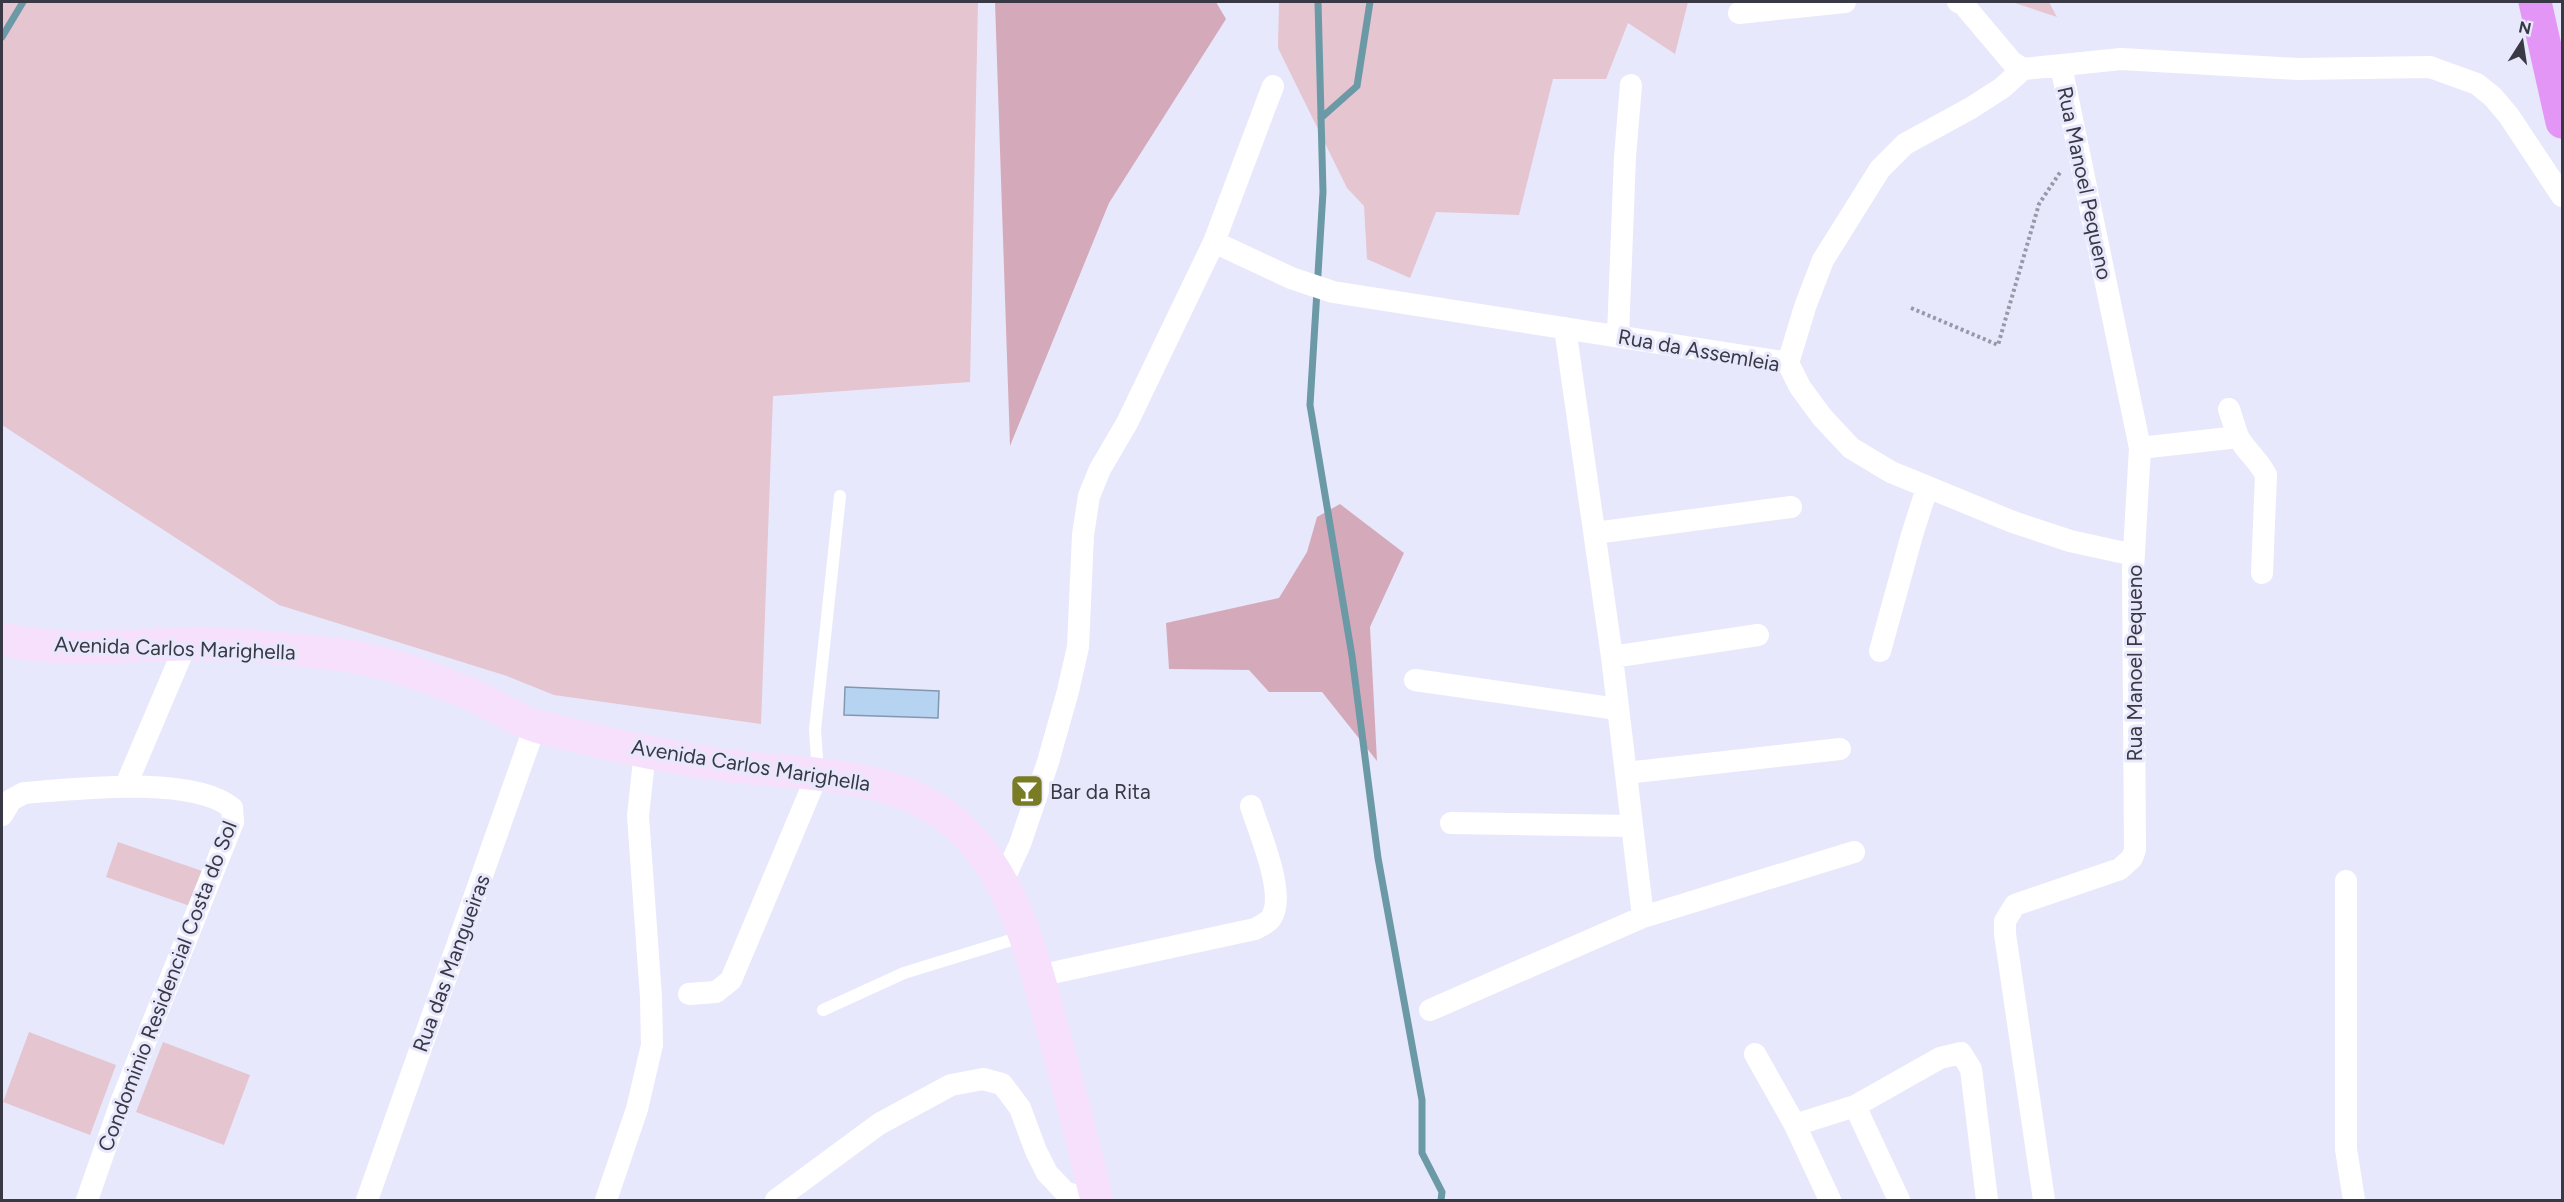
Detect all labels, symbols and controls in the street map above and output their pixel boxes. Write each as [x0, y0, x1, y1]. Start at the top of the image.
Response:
north arrow [2492, 12, 2552, 72]
text: N [2517, 17, 2533, 38]
street label: Rua Manoel Pequeno [2052, 84, 2118, 282]
street label: Rua da Assemleia [1616, 323, 1782, 377]
street label: Rua Manoel Pequeno [2122, 564, 2147, 762]
street label: Avenida Carlos Marighella [54, 631, 296, 665]
street label: Avenida Carlos Marighella [630, 734, 872, 796]
bar icon: Bar da Rita [1009, 773, 1045, 809]
place label: Bar da Rita [1050, 779, 1151, 804]
street label: Condominio Residencial Costa do Sol [92, 817, 242, 1155]
street label: Rua das Mangueiras [407, 871, 495, 1055]

